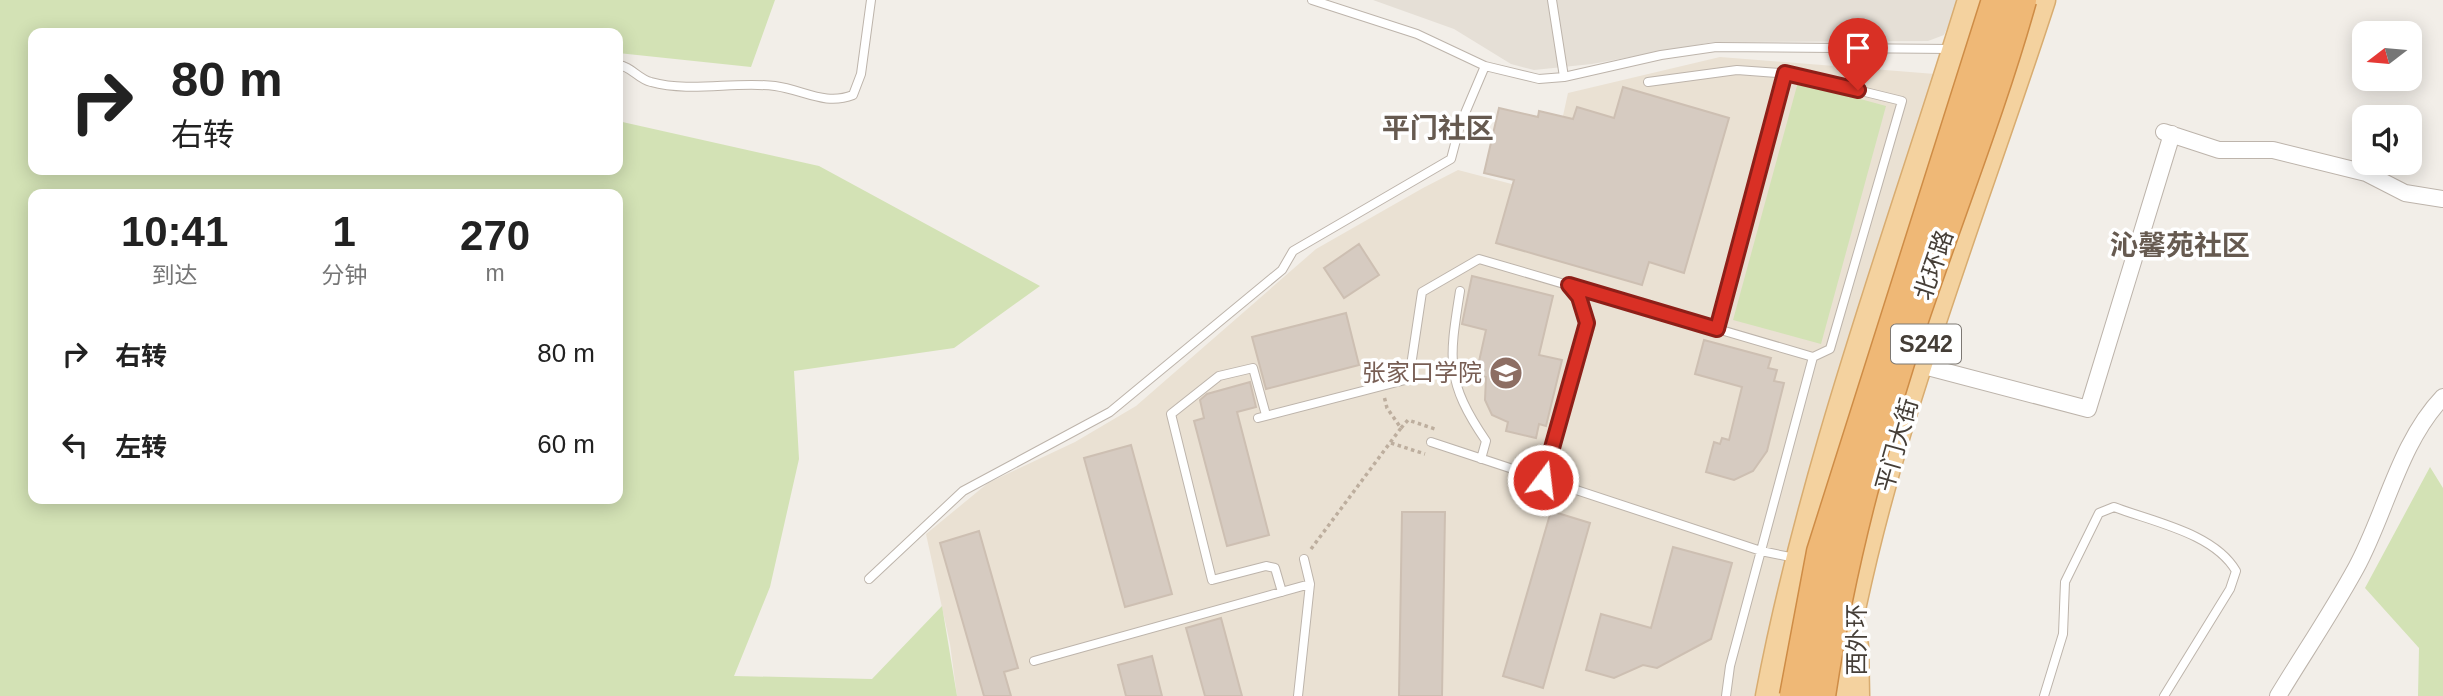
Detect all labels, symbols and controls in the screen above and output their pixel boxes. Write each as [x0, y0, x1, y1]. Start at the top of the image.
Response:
pin [1828, 18, 1888, 90]
north arrow [2352, 21, 2422, 91]
map controls [2352, 21, 2422, 175]
icon: arrive [1839, 29, 1877, 67]
text: 80 m [171, 52, 283, 106]
icon: right [56, 56, 147, 147]
button: sound [2352, 105, 2422, 175]
district label: 平门社区 [1382, 113, 1494, 144]
text: 右转 [171, 117, 235, 153]
text: 10:41 [121, 208, 228, 255]
text: 1 [332, 208, 356, 255]
text: 270 [460, 212, 530, 259]
street label: 北环路 [1909, 226, 1958, 303]
district label: 沁馨苑社区 [2110, 230, 2250, 261]
text: m [486, 260, 505, 286]
text: 到达 [152, 262, 198, 288]
text: 分钟 [321, 262, 367, 288]
road number: S242 [1891, 324, 1961, 364]
icon: right [56, 335, 94, 373]
text: 80 m [537, 338, 595, 368]
text: 右转 [115, 341, 167, 371]
school or university icon: 张家口学院 [1487, 354, 1525, 392]
place label: 张家口学院 [1362, 359, 1482, 386]
street label: 平门大街 [1870, 395, 1923, 495]
icon: left [56, 426, 94, 464]
text: 60 m [537, 429, 595, 459]
text: 左转 [115, 432, 167, 462]
position arrow [1506, 443, 1580, 517]
street label: 西外环 [1843, 604, 1870, 676]

